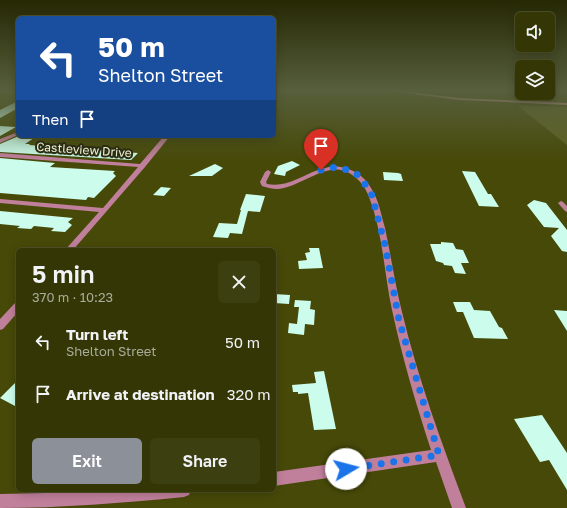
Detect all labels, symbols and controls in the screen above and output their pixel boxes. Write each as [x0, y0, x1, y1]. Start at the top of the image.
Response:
map controls [515, 12, 555, 100]
button: sound [515, 12, 555, 52]
text: 50 m [98, 30, 165, 63]
icon: left [32, 32, 84, 84]
button: layers [515, 60, 555, 100]
text: Shelton Street [98, 64, 223, 86]
icon: arrive [76, 108, 98, 130]
text: Then [32, 110, 68, 128]
pin [304, 129, 338, 170]
icon: arrive [310, 135, 332, 157]
street label: Castleview Drive [36, 139, 132, 160]
text: 5 min [32, 259, 94, 288]
button: close [218, 261, 260, 303]
text: 370 m · 10:23 [32, 289, 113, 305]
text: Turn left [66, 325, 128, 343]
icon: left [32, 331, 54, 353]
text: 50 m [225, 333, 260, 351]
text: Shelton Street [66, 343, 156, 359]
icon: arrive [32, 383, 54, 405]
text: Arrive at destination [66, 385, 215, 403]
text: 320 m [227, 385, 271, 403]
button: Exit [32, 438, 142, 484]
button: Share [150, 438, 260, 484]
position arrow [325, 448, 367, 490]

